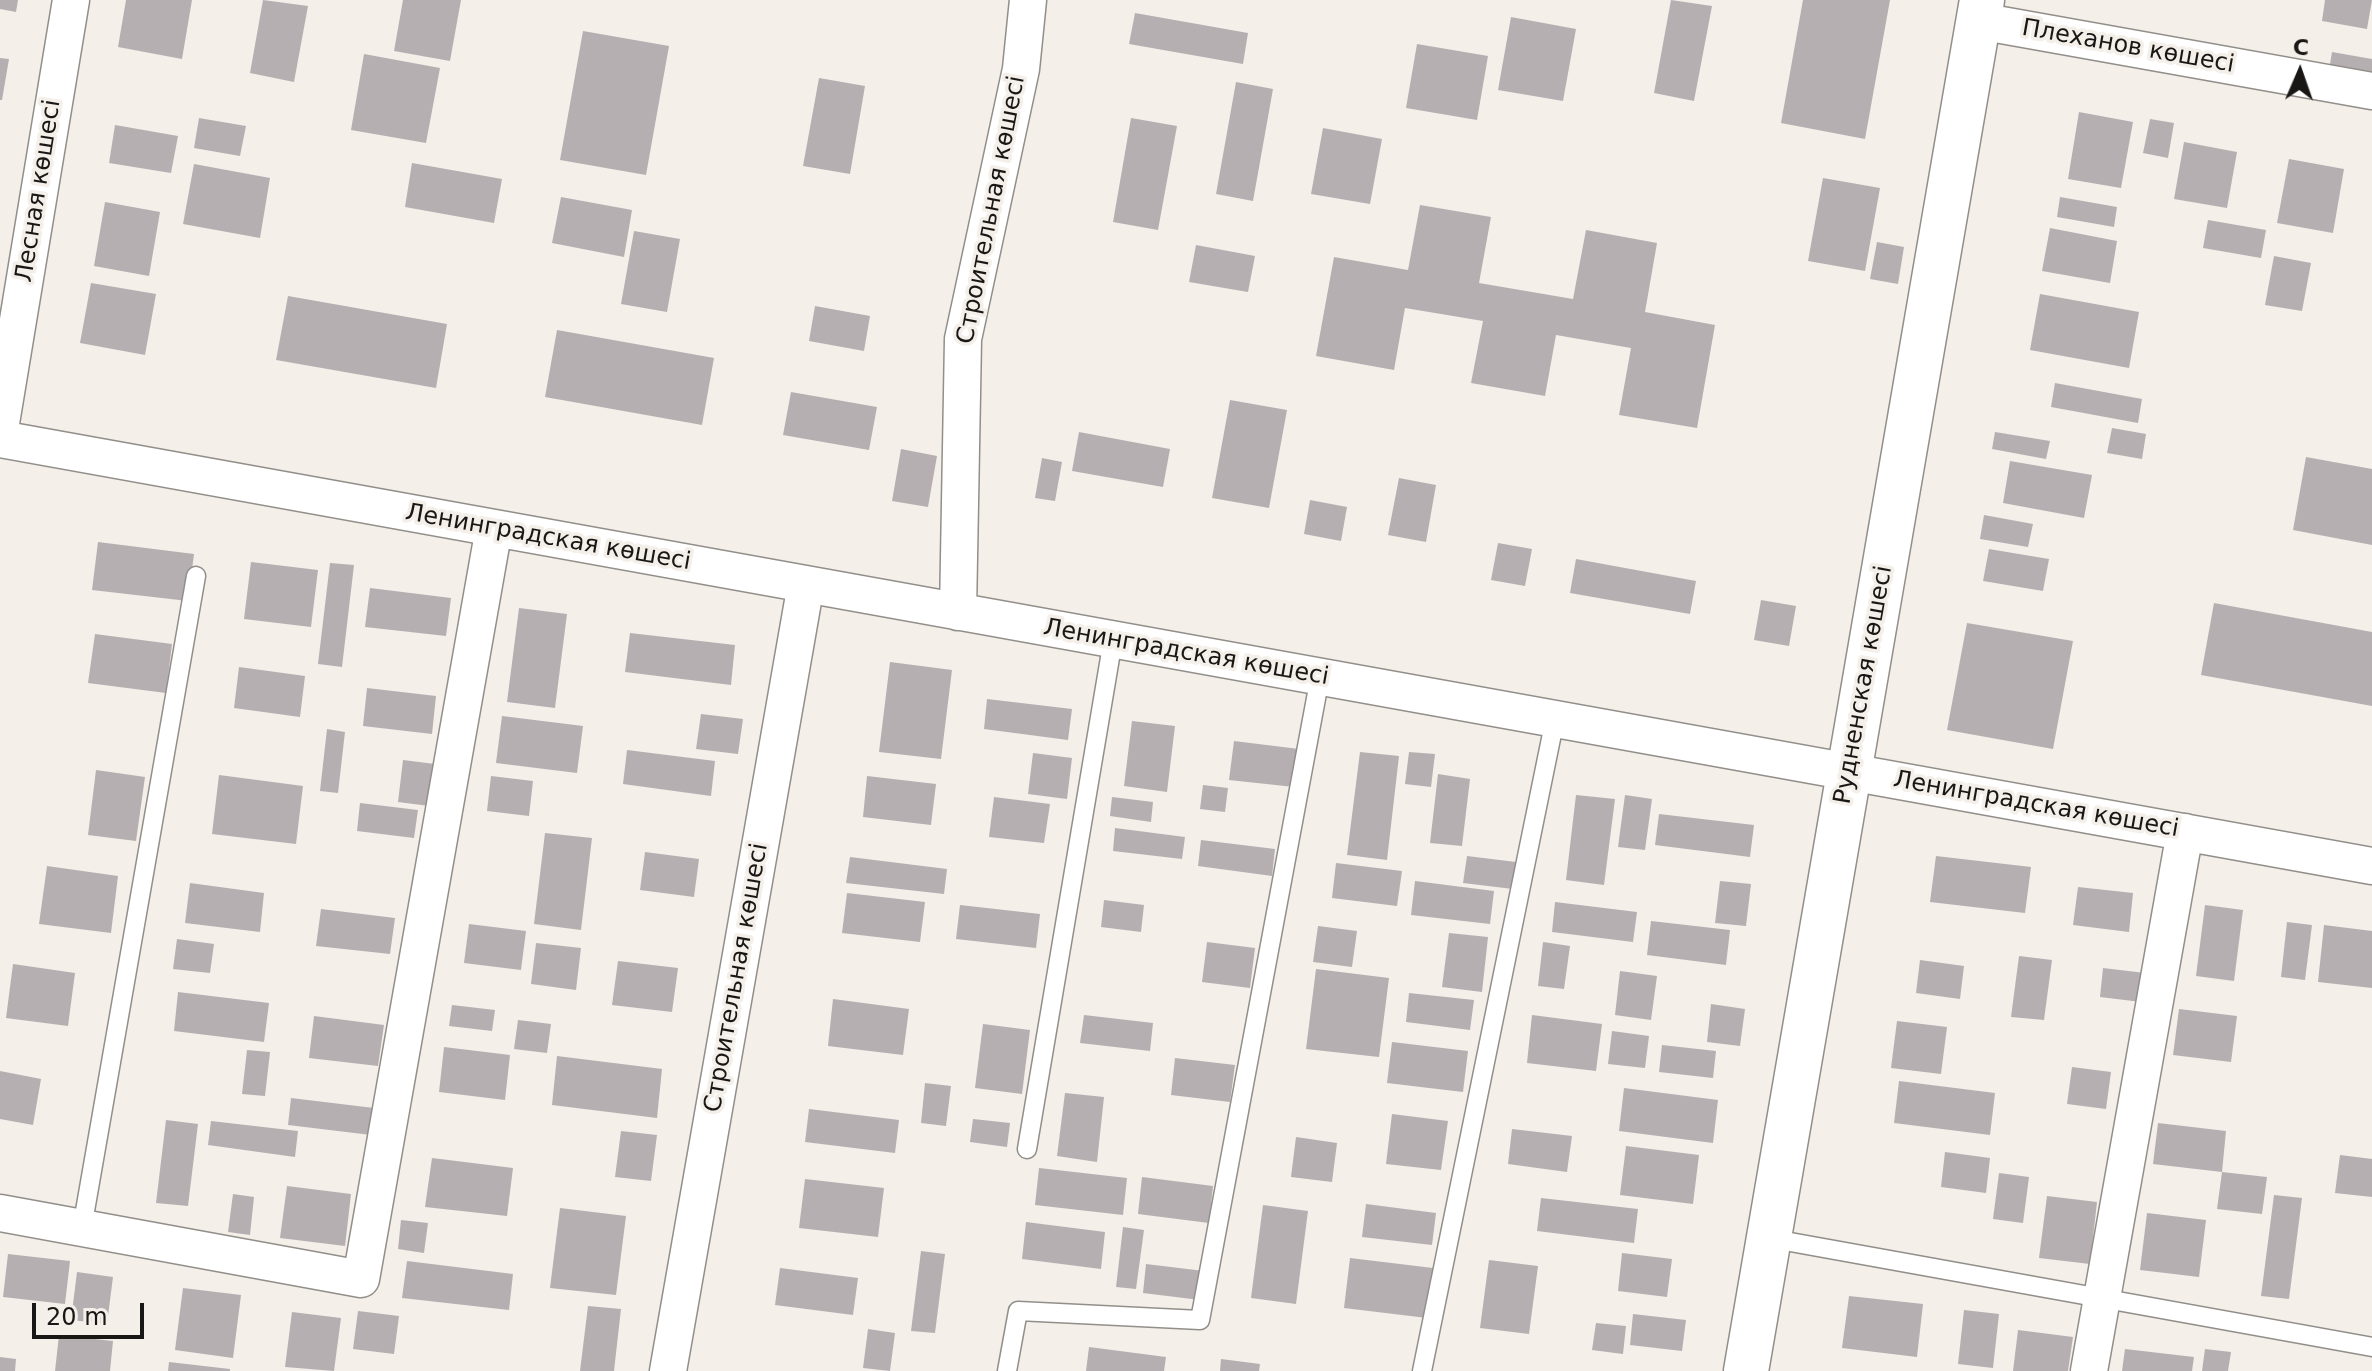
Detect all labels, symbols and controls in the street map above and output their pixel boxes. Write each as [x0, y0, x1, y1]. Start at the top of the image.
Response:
street label: Плеханов көшесі [2020, 14, 2236, 80]
north arrow [2260, 32, 2340, 112]
text: С [2292, 35, 2309, 60]
street label: Строительная көшесі [952, 73, 1032, 347]
street label: Лесная көшесі [10, 98, 68, 284]
street label: Ленинградская көшесі [403, 499, 693, 577]
street label: Рудненская көшесі [1829, 564, 1899, 806]
street label: Ленинградская көшесі [1041, 614, 1331, 692]
street label: Ленинградская көшесі [1891, 766, 2181, 844]
street label: Строительная көшесі [699, 841, 775, 1115]
scale bar [36, 1287, 148, 1337]
text: 20 m [46, 1303, 108, 1331]

